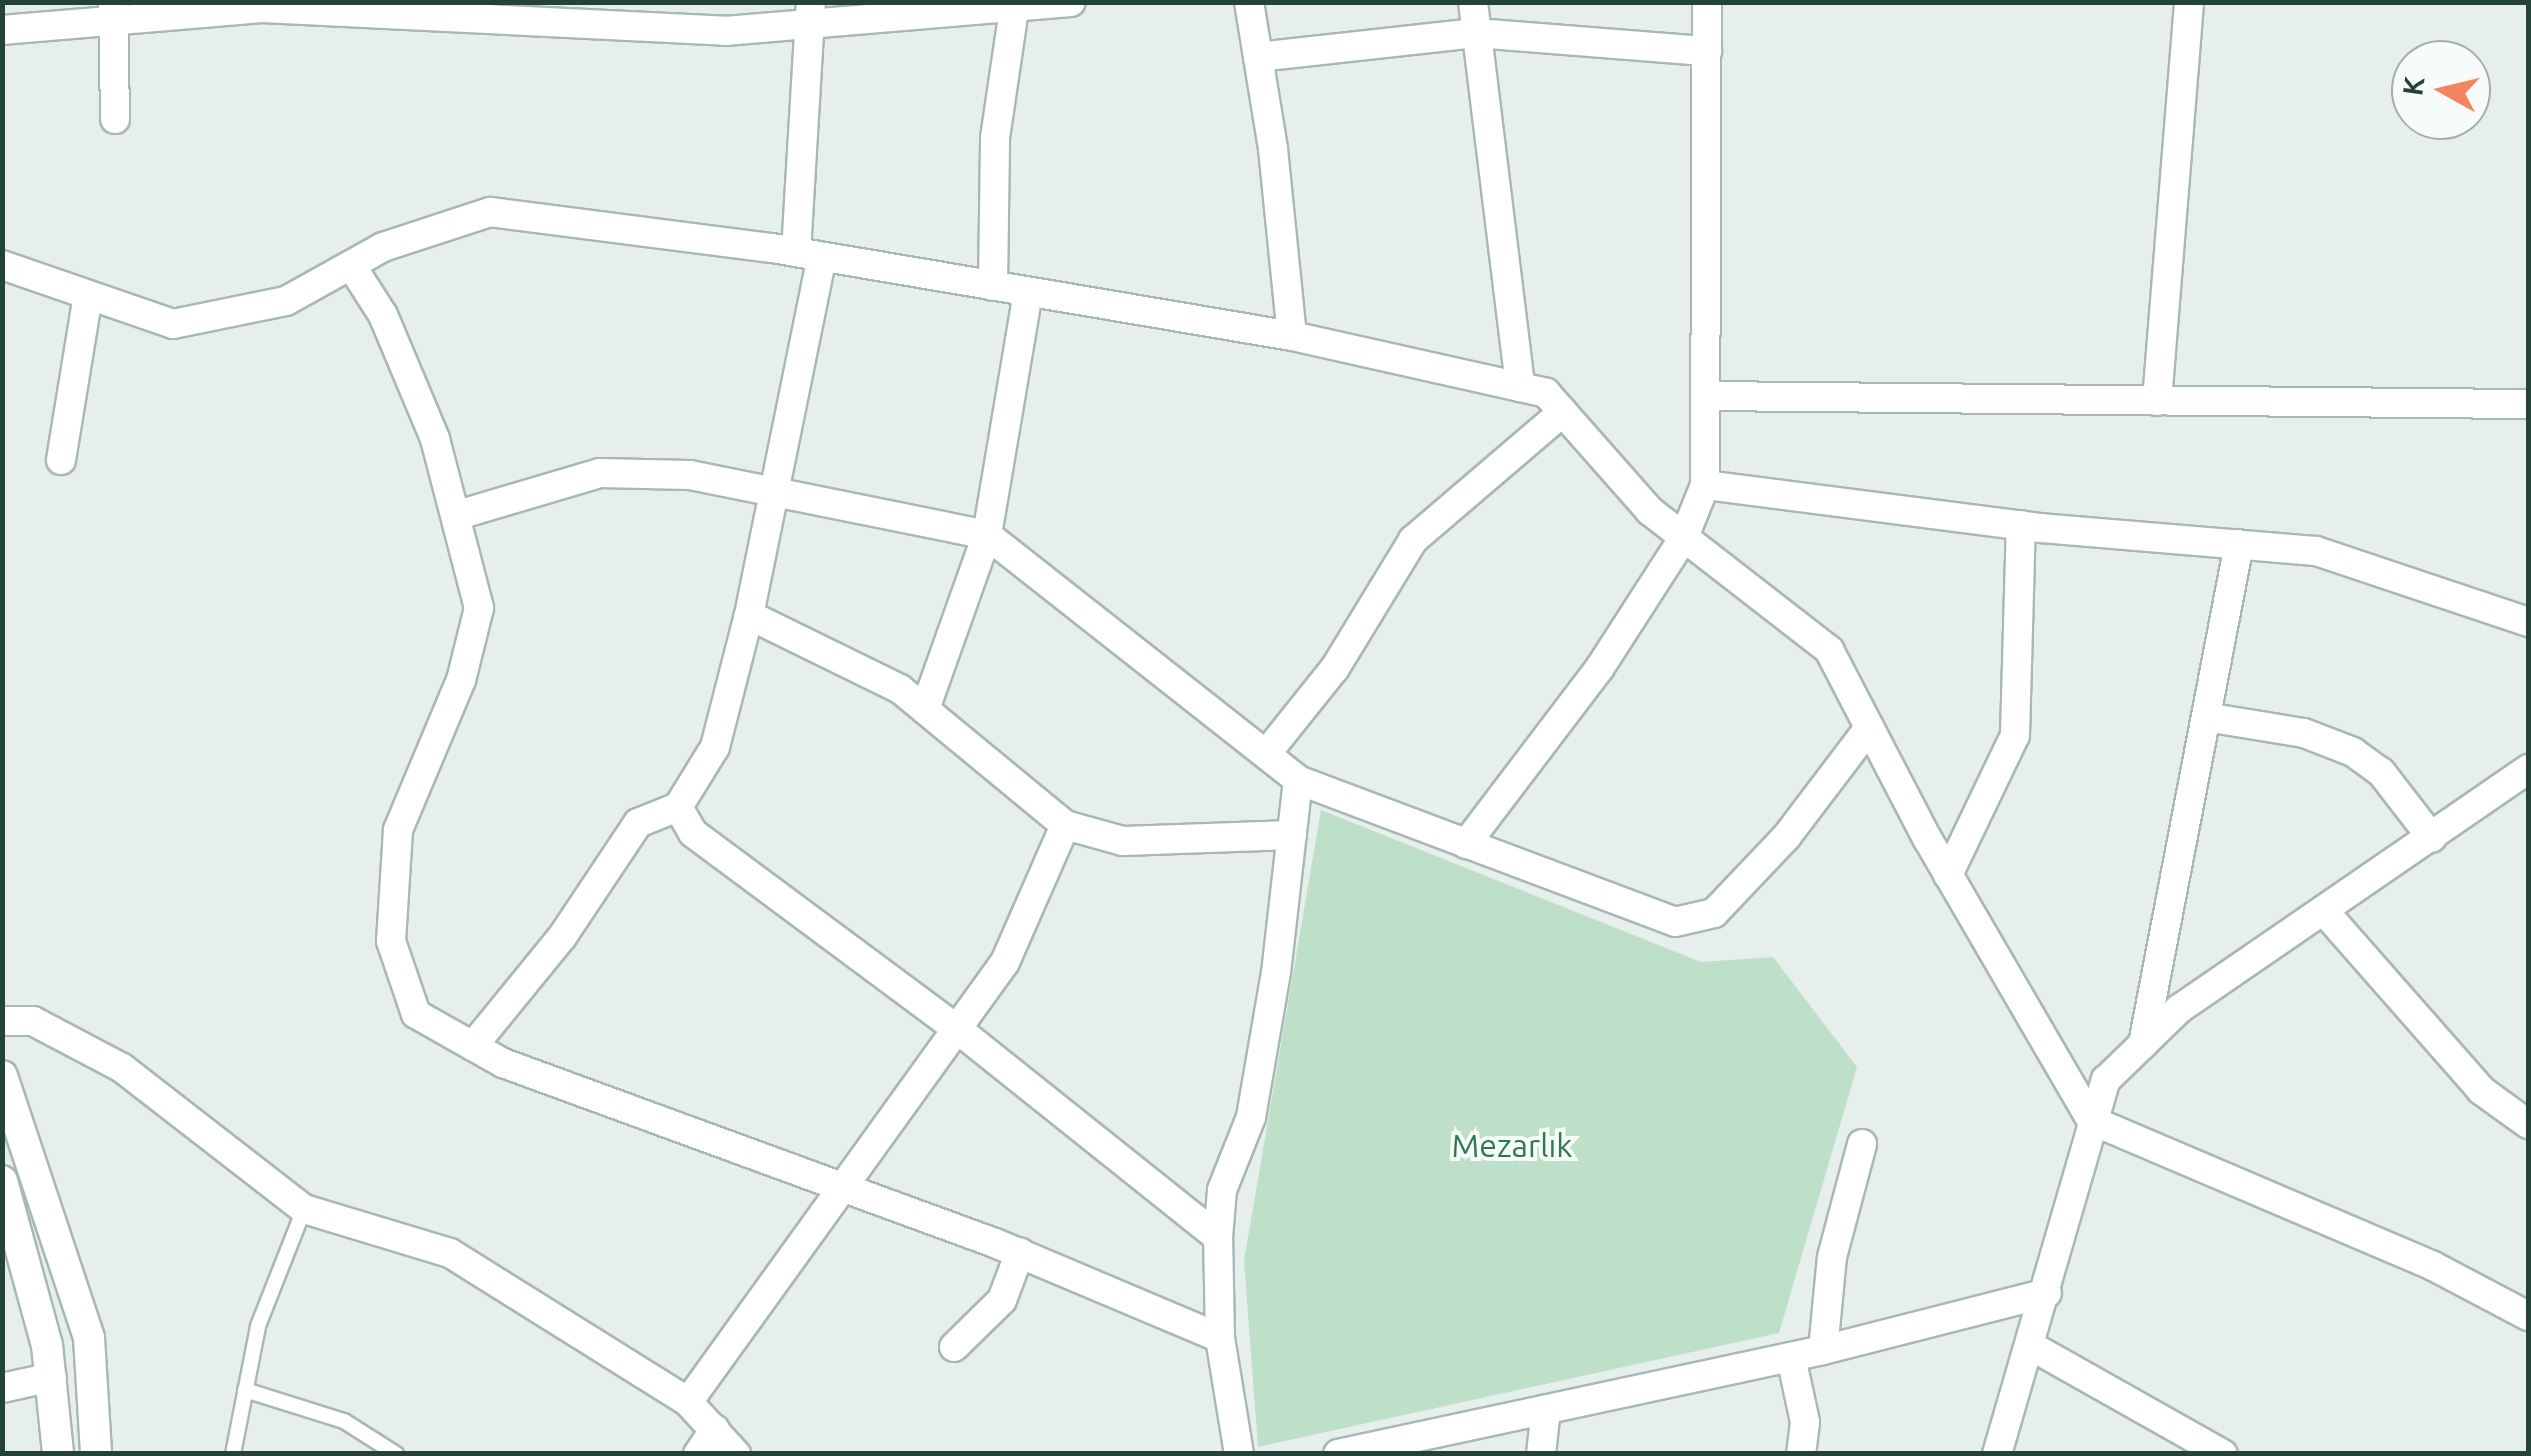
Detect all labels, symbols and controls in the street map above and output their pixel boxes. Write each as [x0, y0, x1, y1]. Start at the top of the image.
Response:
north arrow [2391, 40, 2491, 140]
text: K [2396, 75, 2429, 97]
park label: Mezarlık [1451, 1126, 1573, 1164]

